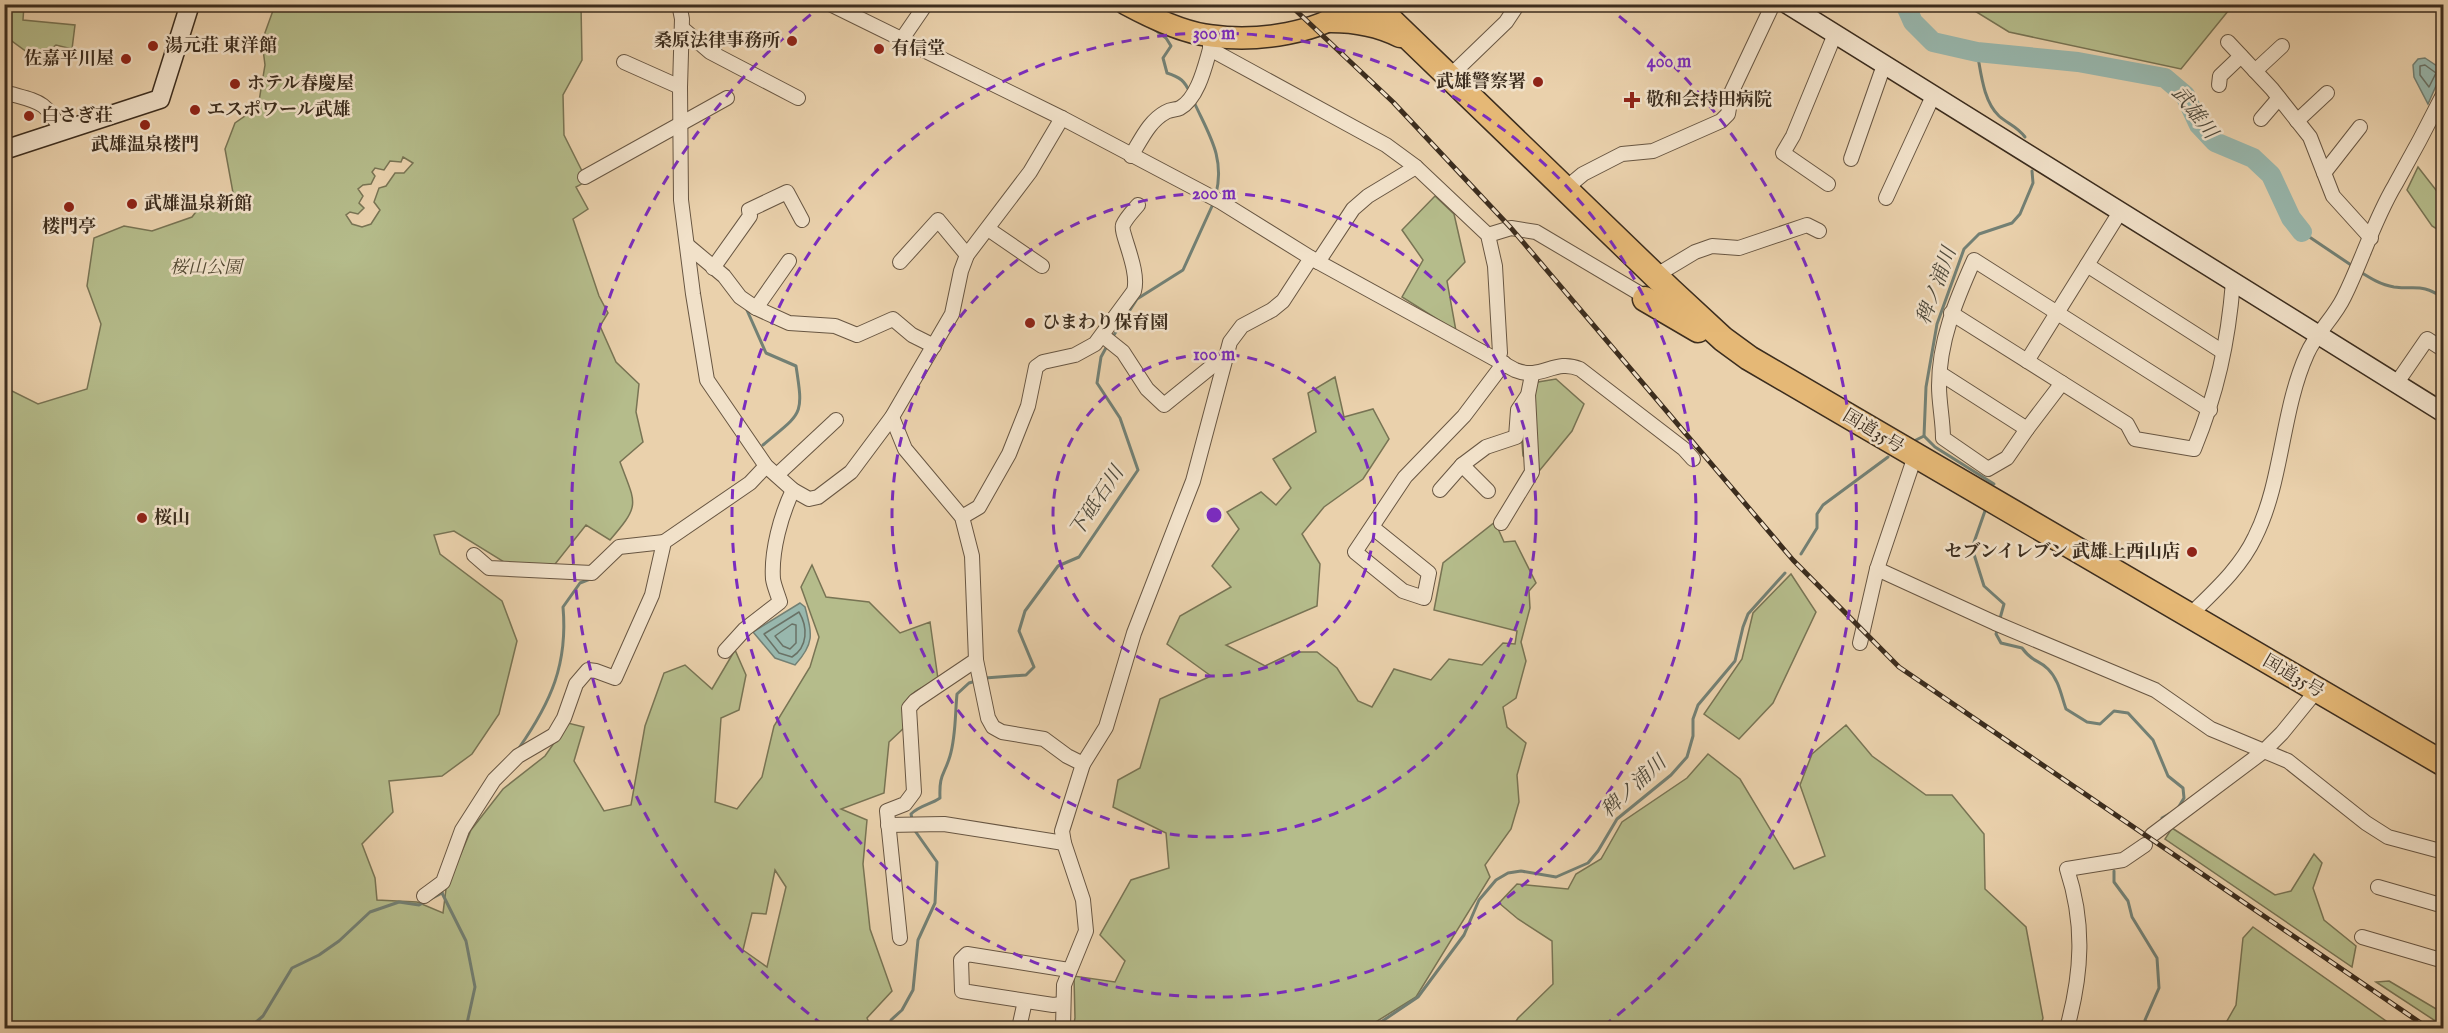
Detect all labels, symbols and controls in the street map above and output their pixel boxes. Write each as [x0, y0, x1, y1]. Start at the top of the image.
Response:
text: 300 m [1193, 23, 1235, 46]
place label: 桑原法律事務所 [654, 30, 780, 53]
marker: 桑原法律事務所 [785, 34, 799, 48]
place label: 湯元荘 東洋館 [165, 35, 277, 58]
place label: 有信堂 [891, 38, 945, 61]
marker: 湯元荘 東洋館 [146, 39, 160, 53]
marker: 有信堂 [872, 42, 886, 56]
place label: 佐嘉平川屋 [24, 48, 114, 71]
text: 400 m [1647, 51, 1691, 74]
marker: 佐嘉平川屋 [119, 52, 133, 66]
place label: 武雄警察署 [1436, 71, 1526, 94]
place label: ホテル春慶屋 [247, 73, 354, 96]
marker: 武雄警察署 [1531, 75, 1545, 89]
marker: ホテル春慶屋 [228, 77, 242, 91]
water label: 武雄川 [2166, 82, 2224, 146]
place label: 敬和会持田病院 [1646, 89, 1772, 112]
marker: 敬和会持田病院 [1623, 91, 1641, 109]
place label: エスポワール武雄 [207, 99, 351, 122]
marker: エスポワール武雄 [188, 103, 202, 117]
place label: 白さぎ荘 [41, 105, 113, 128]
marker: 白さぎ荘 [22, 109, 36, 123]
marker: 武雄温泉楼門 [138, 118, 152, 132]
place label: 武雄温泉楼門 [91, 134, 199, 157]
text: 200 m [1192, 183, 1236, 206]
place label: 武雄温泉新館 [144, 193, 252, 216]
marker: 武雄温泉新館 [125, 197, 139, 211]
marker: 楼門亭 [62, 200, 76, 214]
place label: 楼門亭 [42, 216, 96, 239]
water label: 稗ノ浦川 [1912, 242, 1963, 328]
park label: 桜山公園 [170, 257, 245, 280]
place label: ひまわり保育園 [1042, 312, 1168, 335]
marker: ひまわり保育園 [1023, 316, 1037, 330]
text: 100 m [1193, 344, 1235, 367]
street label: 国道35号 [1838, 405, 1908, 459]
water label: 下砥石川 [1064, 460, 1131, 542]
centre of rings [1204, 505, 1224, 525]
place label: 桜山 [154, 507, 190, 530]
marker: 桜山 [135, 511, 149, 525]
place label: セブンイレブン 武雄上西山店 [1944, 541, 2180, 564]
marker: セブンイレブン 武雄上西山店 [2185, 545, 2199, 559]
street label: 国道35号 [2258, 650, 2328, 704]
water label: 稗ノ浦川 [1596, 749, 1673, 823]

